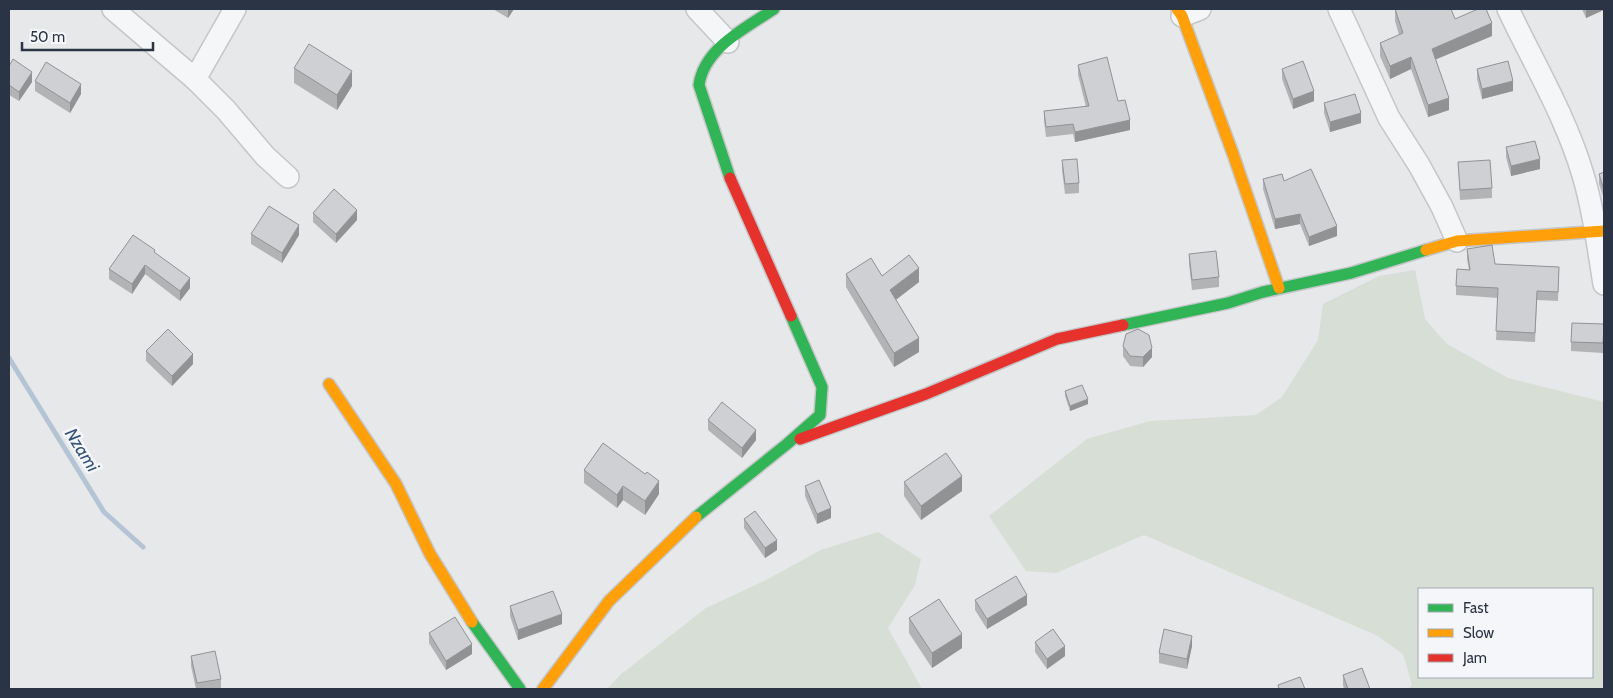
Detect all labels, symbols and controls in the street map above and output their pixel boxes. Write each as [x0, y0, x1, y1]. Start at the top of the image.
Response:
scale bar [22, 20, 154, 52]
text: 50 m [30, 28, 65, 46]
water label: Nzami [60, 424, 104, 477]
legend [1418, 588, 1593, 678]
text: Fast [1463, 599, 1488, 617]
text: Slow [1463, 624, 1494, 642]
text: Jam [1462, 649, 1487, 667]

